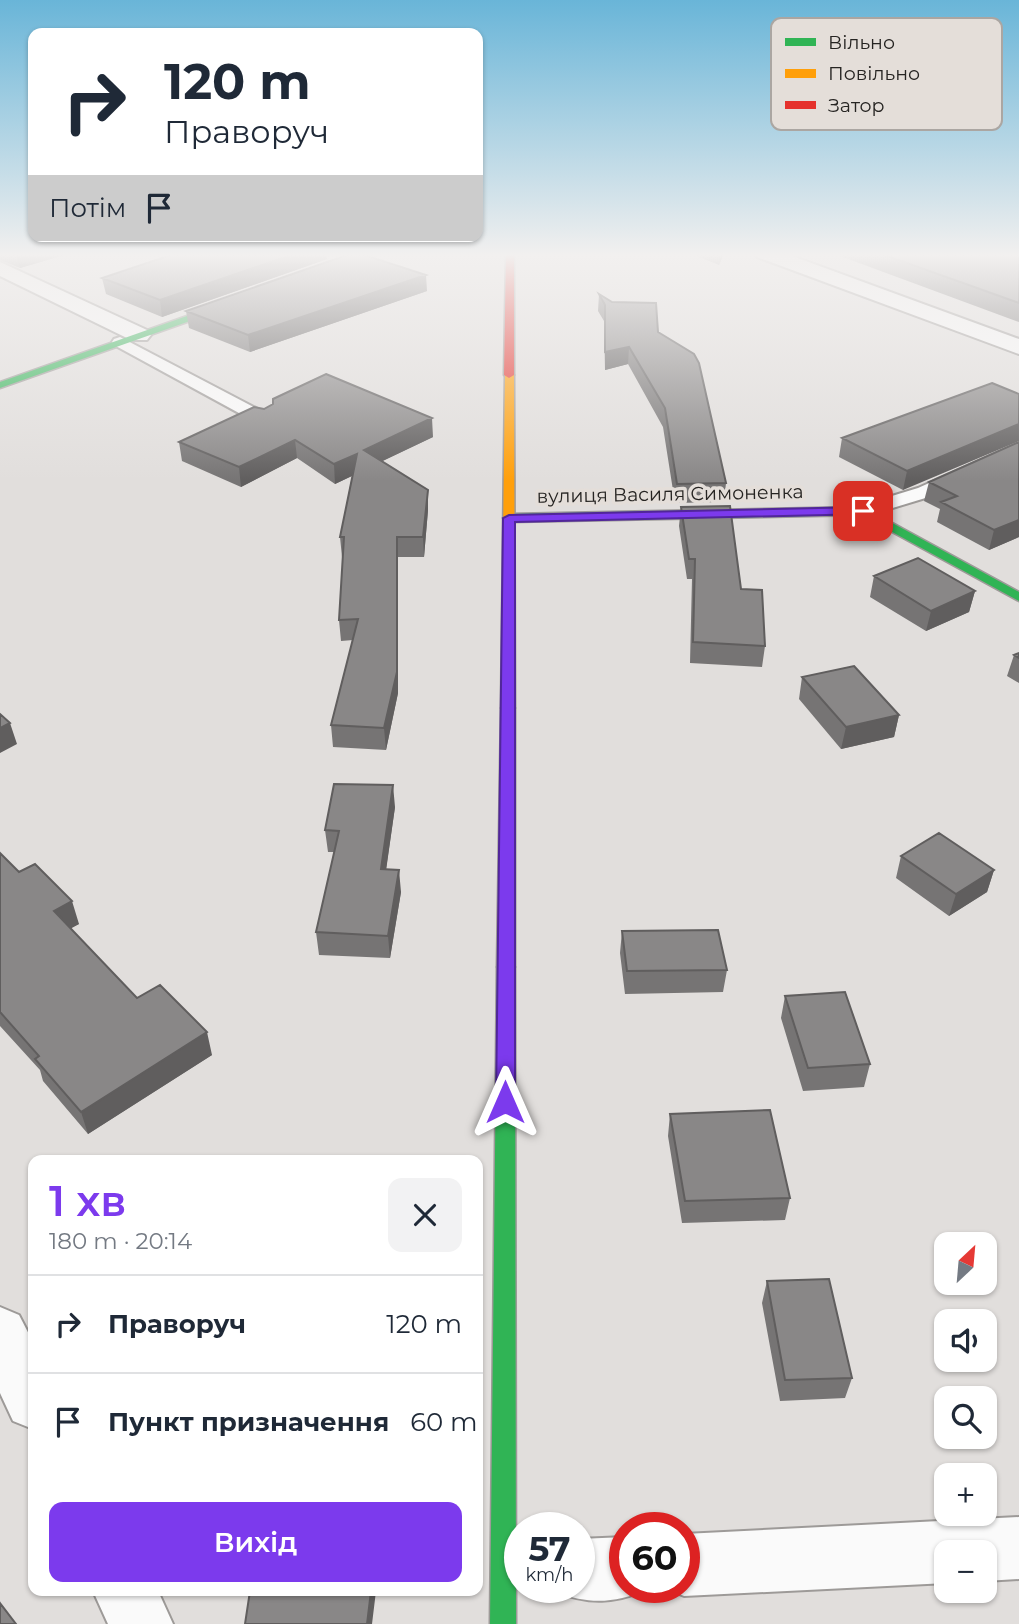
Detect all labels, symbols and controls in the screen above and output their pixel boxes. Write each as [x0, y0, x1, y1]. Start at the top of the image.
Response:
legend [771, 18, 1002, 130]
text: Вільно [828, 31, 895, 54]
text: 120 m [164, 52, 311, 111]
icon: right [49, 56, 140, 147]
text: Повільно [828, 62, 920, 85]
text: Затор [828, 94, 885, 117]
text: Праворуч [164, 112, 329, 151]
icon: arrive [140, 189, 178, 227]
text: Потім [49, 192, 126, 224]
street label: вулиця Василя Симоненка [536, 480, 804, 508]
pin [833, 481, 893, 541]
icon: arrive [844, 492, 882, 530]
position arrow [468, 1065, 542, 1139]
text: 1 хв [49, 1175, 126, 1227]
button: close [388, 1178, 462, 1252]
text: 180 m · 20:14 [49, 1227, 192, 1255]
north arrow [934, 1232, 998, 1295]
map controls [934, 1232, 997, 1603]
icon: right [49, 1305, 87, 1343]
text: Праворуч [108, 1308, 246, 1340]
text: 120 m [386, 1308, 462, 1340]
button: sound [934, 1309, 997, 1372]
button: search [934, 1386, 997, 1449]
icon: arrive [49, 1403, 87, 1441]
text: Пункт призначення [108, 1406, 389, 1438]
text: 60 m [410, 1406, 478, 1438]
button: + [934, 1463, 997, 1526]
button: Вихід [49, 1502, 462, 1582]
speed limit sign: 60 [609, 1512, 700, 1603]
text: 57 [528, 1527, 571, 1570]
button: − [934, 1540, 997, 1603]
text: km/h [525, 1564, 574, 1586]

